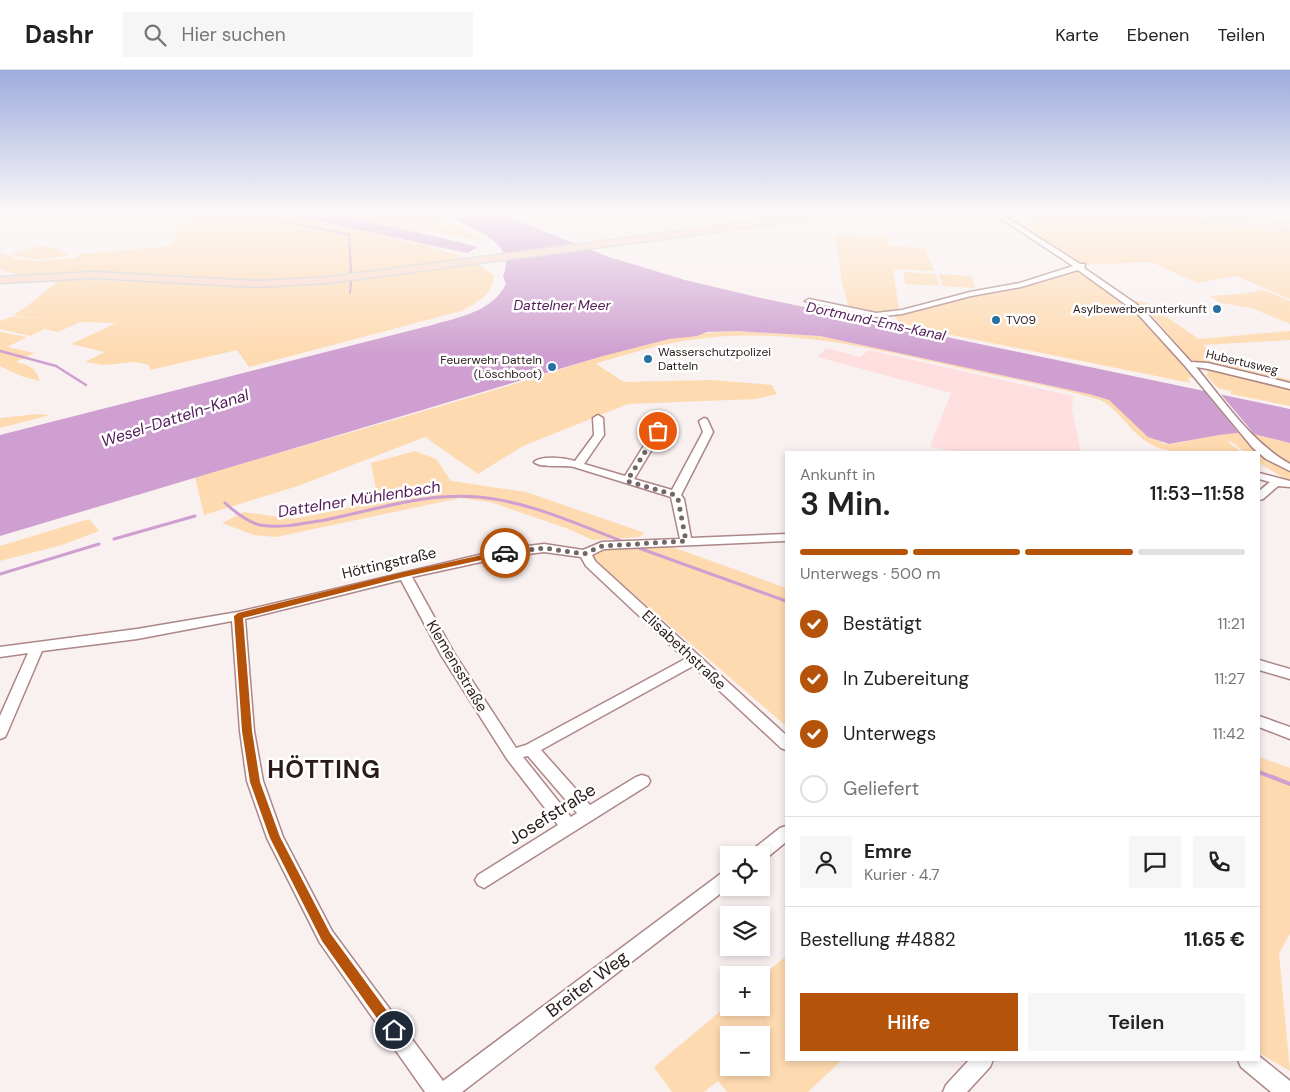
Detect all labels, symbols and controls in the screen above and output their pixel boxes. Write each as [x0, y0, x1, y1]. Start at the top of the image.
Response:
search box [123, 12, 473, 57]
text: Dashr [25, 19, 93, 50]
icon: search [141, 21, 169, 49]
text: Hier suchen [181, 22, 286, 47]
text: Karte [1055, 23, 1099, 47]
text: Ebenen [1127, 23, 1189, 47]
text: Teilen [1217, 23, 1265, 47]
water label: Dattelner Meer [513, 296, 611, 314]
water label: Dortmund-Ems-Kanal [805, 297, 948, 345]
place label: Asylbewerberunterkunft [1073, 301, 1207, 317]
marker: Asylbewerberunterkunft [1211, 303, 1223, 315]
place label: TV09 [1006, 312, 1036, 328]
marker: TV09 [990, 314, 1002, 326]
place label: Wasserschutzpolizei Datteln [658, 344, 771, 374]
street label: Hubertusweg [1204, 346, 1280, 378]
place label: Feuerwehr Datteln (Löschboot) [440, 352, 542, 382]
marker: Wasserschutzpolizei Datteln [642, 353, 654, 365]
marker: Feuerwehr Datteln (Löschboot) [546, 361, 558, 373]
water label: Wesel-Datteln-Kanal [98, 384, 252, 452]
pin [637, 410, 679, 452]
icon: bag [644, 417, 672, 445]
text: Ankunft in [800, 464, 875, 485]
water label: Dattelner Mühlenbach [276, 476, 442, 522]
text: 11:53–11:58 [1150, 481, 1245, 506]
text: 3 Min. [800, 483, 890, 525]
courier [480, 528, 530, 578]
icon: car [491, 539, 519, 567]
street label: Höttingstraße [340, 542, 438, 584]
text: Unterwegs · 500 m [800, 563, 940, 584]
street label: Elisabethstraße [638, 606, 730, 694]
icon: check [800, 610, 828, 638]
text: Bestätigt [843, 611, 922, 636]
text: 11:21 [1218, 613, 1245, 634]
street label: Klemensstraße [422, 616, 492, 716]
icon: check [800, 665, 828, 693]
text: In Zubereitung [843, 666, 969, 691]
text: 11:27 [1214, 668, 1245, 689]
icon: check [800, 720, 828, 748]
text: Unterwegs [843, 721, 936, 746]
text: 11:42 [1213, 723, 1245, 744]
district label: HÖTTING [267, 754, 381, 785]
text: Geliefert [843, 776, 919, 801]
street label: Josefstraße [504, 778, 600, 850]
button: person [800, 836, 852, 888]
button: chat [1129, 836, 1181, 888]
button: phone [1193, 836, 1245, 888]
text: Emre [864, 839, 912, 864]
map controls [720, 846, 770, 1076]
button: locate [720, 846, 770, 896]
text: Kurier · 4.7 [864, 864, 940, 885]
button: layers [720, 906, 770, 956]
text: Bestellung #4882 [800, 927, 956, 952]
text: 11.65 € [1184, 927, 1245, 952]
street label: Breiter Weg [541, 945, 633, 1023]
button: + [720, 966, 770, 1016]
button: Hilfe [800, 993, 1018, 1051]
button: Teilen [1028, 993, 1245, 1051]
pin [373, 1009, 415, 1051]
icon: home [380, 1016, 408, 1044]
button: − [720, 1026, 770, 1076]

